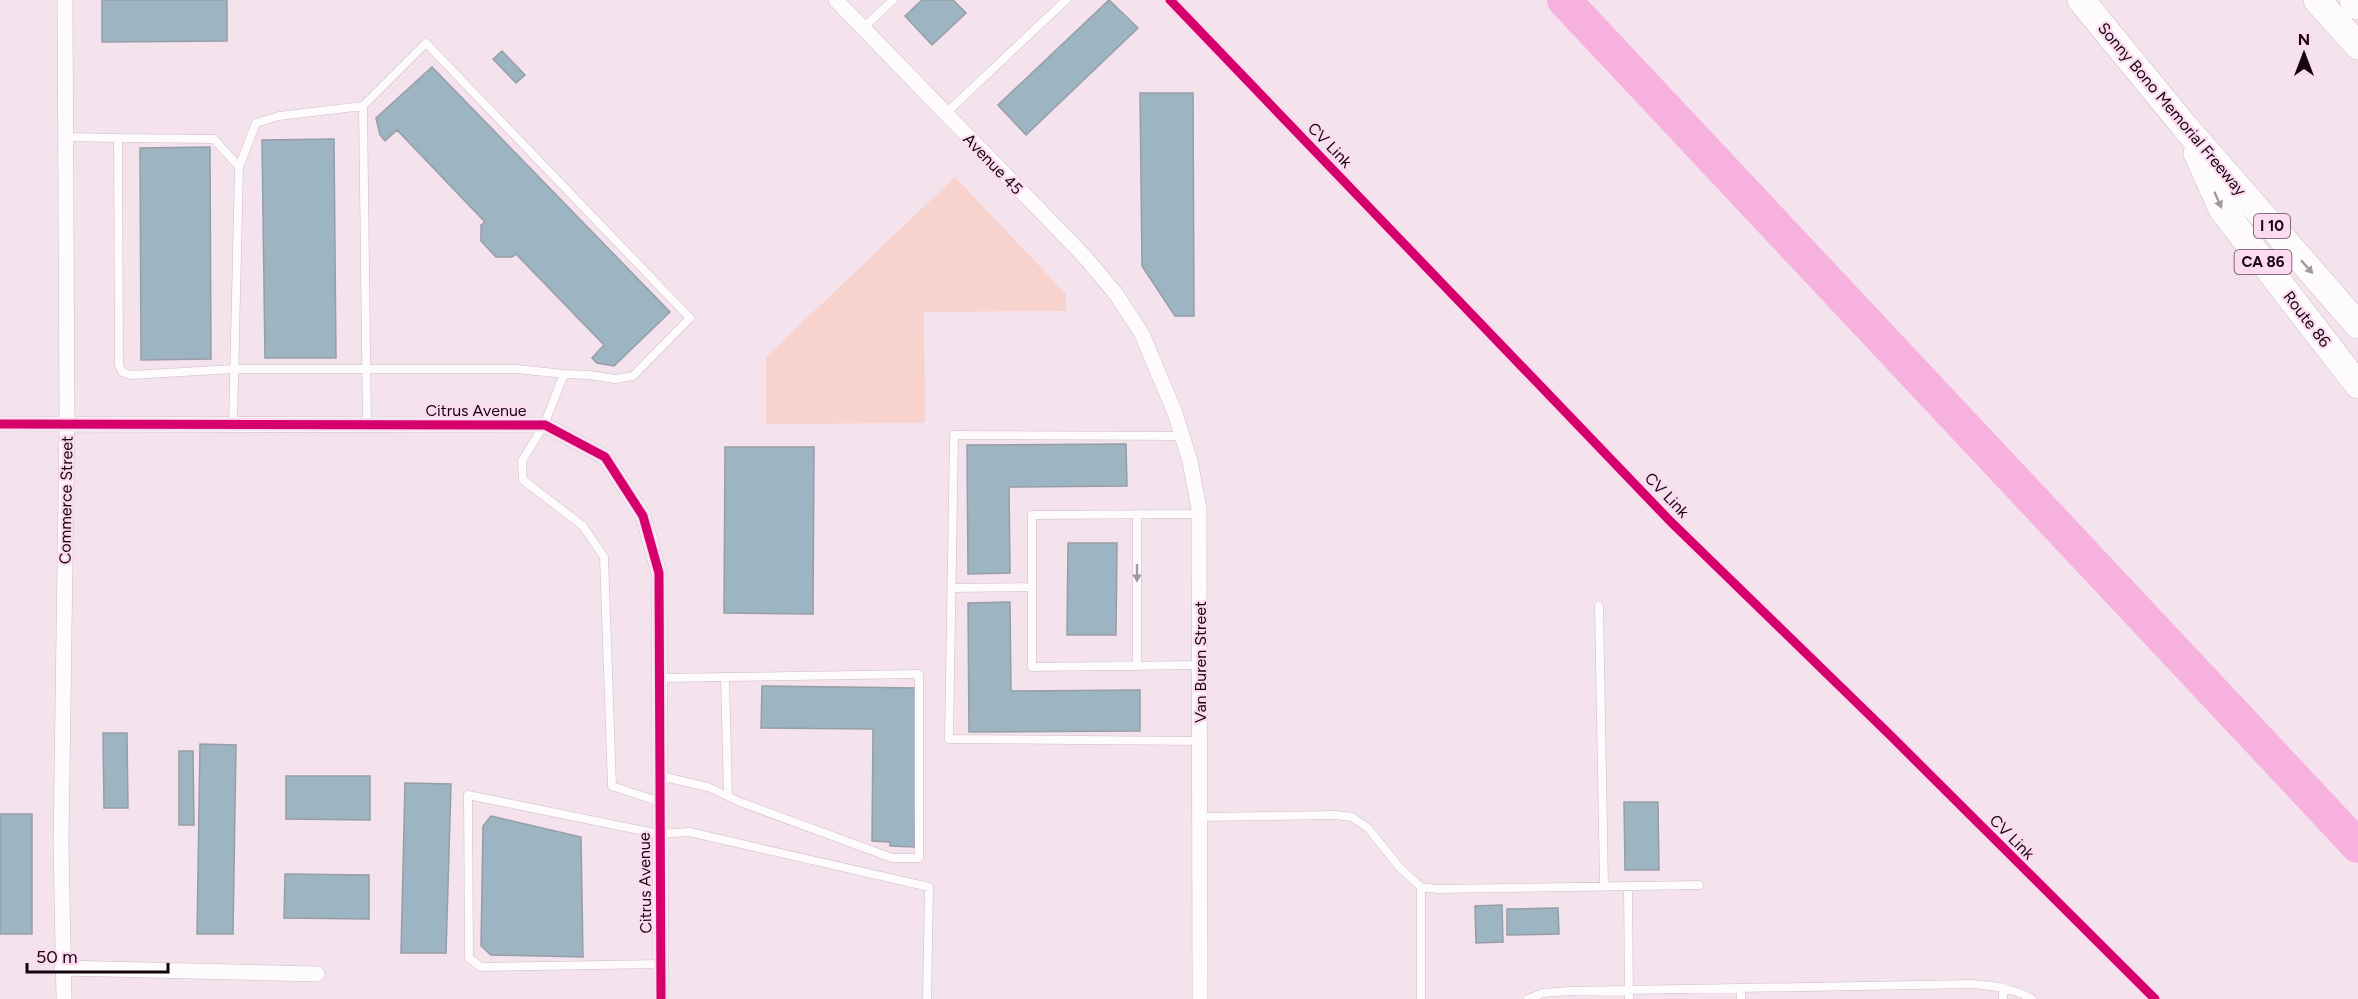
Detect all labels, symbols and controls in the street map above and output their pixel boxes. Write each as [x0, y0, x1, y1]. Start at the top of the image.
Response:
street label: Sonny Bono Memorial Freeway [2094, 18, 2250, 200]
north arrow [2274, 24, 2334, 84]
text: N [2298, 30, 2310, 49]
street label: CV Link [1304, 119, 1356, 172]
street label: Avenue 45 [959, 130, 1027, 198]
one-way arrow [2213, 192, 2223, 210]
road number: I 10 [2254, 214, 2290, 238]
road number: CA 86 [2234, 250, 2292, 274]
one-way arrow [2300, 259, 2313, 274]
street label: Route 86 [2279, 287, 2335, 351]
street label: Citrus Avenue [425, 401, 527, 420]
street label: Commerce Street [55, 436, 77, 564]
street label: CV Link [1641, 469, 1693, 522]
one-way arrow [1132, 563, 1142, 582]
street label: Van Buren Street [1191, 601, 1210, 723]
street label: CV Link [1986, 811, 2038, 863]
street label: Citrus Avenue [635, 832, 655, 934]
scale bar [27, 936, 168, 974]
text: 50 m [36, 946, 78, 968]

